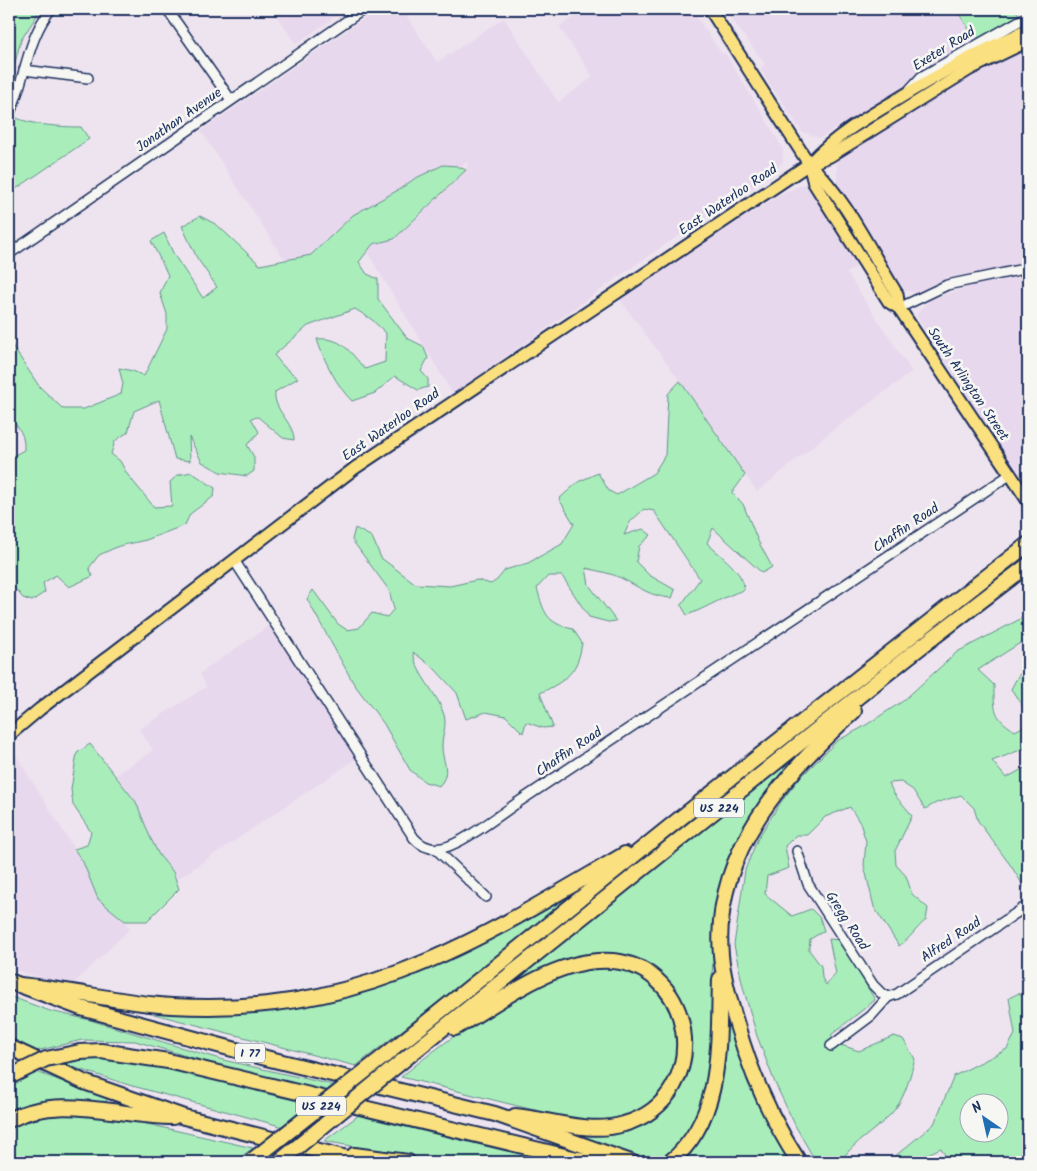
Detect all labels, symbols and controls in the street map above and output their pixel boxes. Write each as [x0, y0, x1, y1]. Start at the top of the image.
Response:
street label: Exeter Road [908, 20, 981, 77]
street label: Jonathan Avenue [131, 82, 227, 158]
street label: East Waterloo Road [674, 158, 783, 241]
street label: South Arlington Street [922, 323, 1015, 446]
street label: East Waterloo Road [337, 382, 445, 467]
street label: Chaffin Road [868, 497, 945, 558]
street label: Chaffin Road [531, 721, 608, 782]
road number: US 224 [694, 798, 744, 818]
street label: Gregg Road [820, 887, 875, 956]
street label: Alfred Road [916, 911, 987, 968]
road number: I 77 [235, 1044, 265, 1062]
north arrow [960, 1094, 1010, 1144]
road number: US 224 [296, 1096, 346, 1116]
text: N [967, 1096, 987, 1120]

